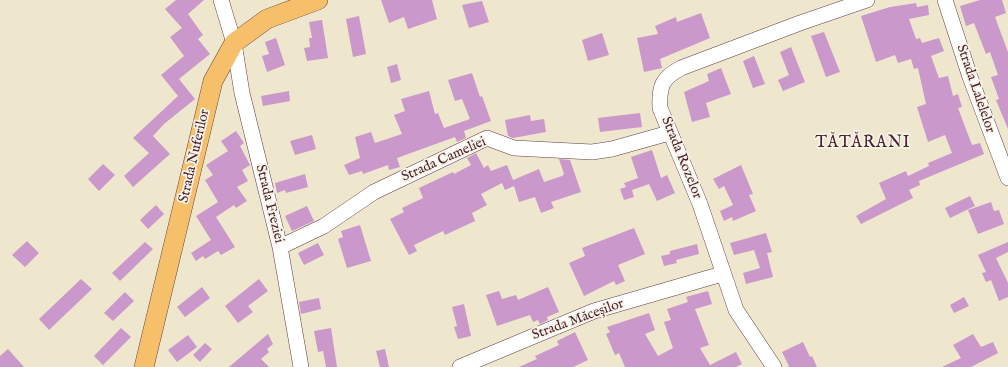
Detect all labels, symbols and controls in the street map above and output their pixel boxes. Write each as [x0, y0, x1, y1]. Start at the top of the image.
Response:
street label: Strada Lalelelor [952, 43, 998, 135]
street label: Strada Nuferilor [176, 108, 214, 204]
street label: Strada Rozelor [657, 114, 705, 202]
street label: Strada Cameliei [399, 134, 489, 186]
district label: TĂTĂRANI [815, 134, 911, 154]
street label: Strada Freziei [251, 163, 287, 245]
street label: Strada Măceșilor [530, 296, 626, 344]

